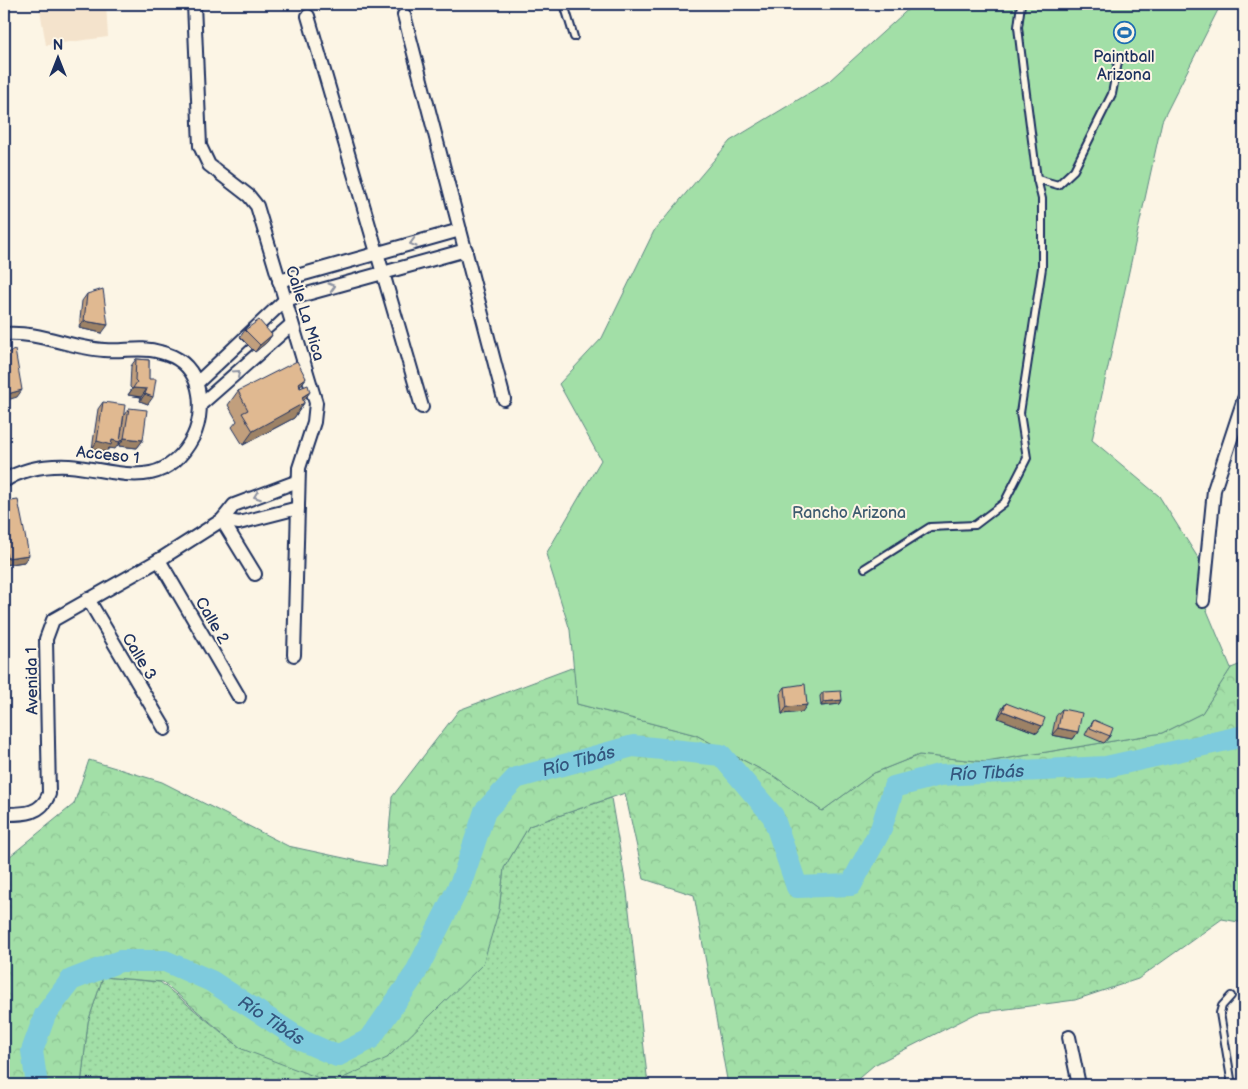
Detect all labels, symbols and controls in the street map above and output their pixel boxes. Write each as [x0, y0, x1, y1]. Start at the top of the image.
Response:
sports icon: Paintball Arizona [1112, 20, 1136, 44]
north arrow [32, 32, 82, 82]
text: N [53, 37, 63, 54]
place label: Paintball Arizona [1093, 48, 1155, 85]
one-way arrow [410, 237, 418, 247]
street label: Calle La Mica [281, 264, 328, 363]
one-way arrow [327, 282, 336, 292]
one-way arrow [231, 370, 240, 379]
street label: Acceso 1 [75, 443, 140, 468]
one-way arrow [253, 490, 262, 500]
park label: Rancho Arizona [792, 504, 906, 523]
street label: Calle 2 [191, 594, 233, 648]
street label: Calle 3 [117, 630, 160, 684]
street label: Avenida 1 [22, 647, 43, 715]
water label: Río Tibás [540, 741, 617, 781]
water label: Río Tibás [949, 761, 1025, 785]
water label: Río Tibás [234, 992, 308, 1050]

